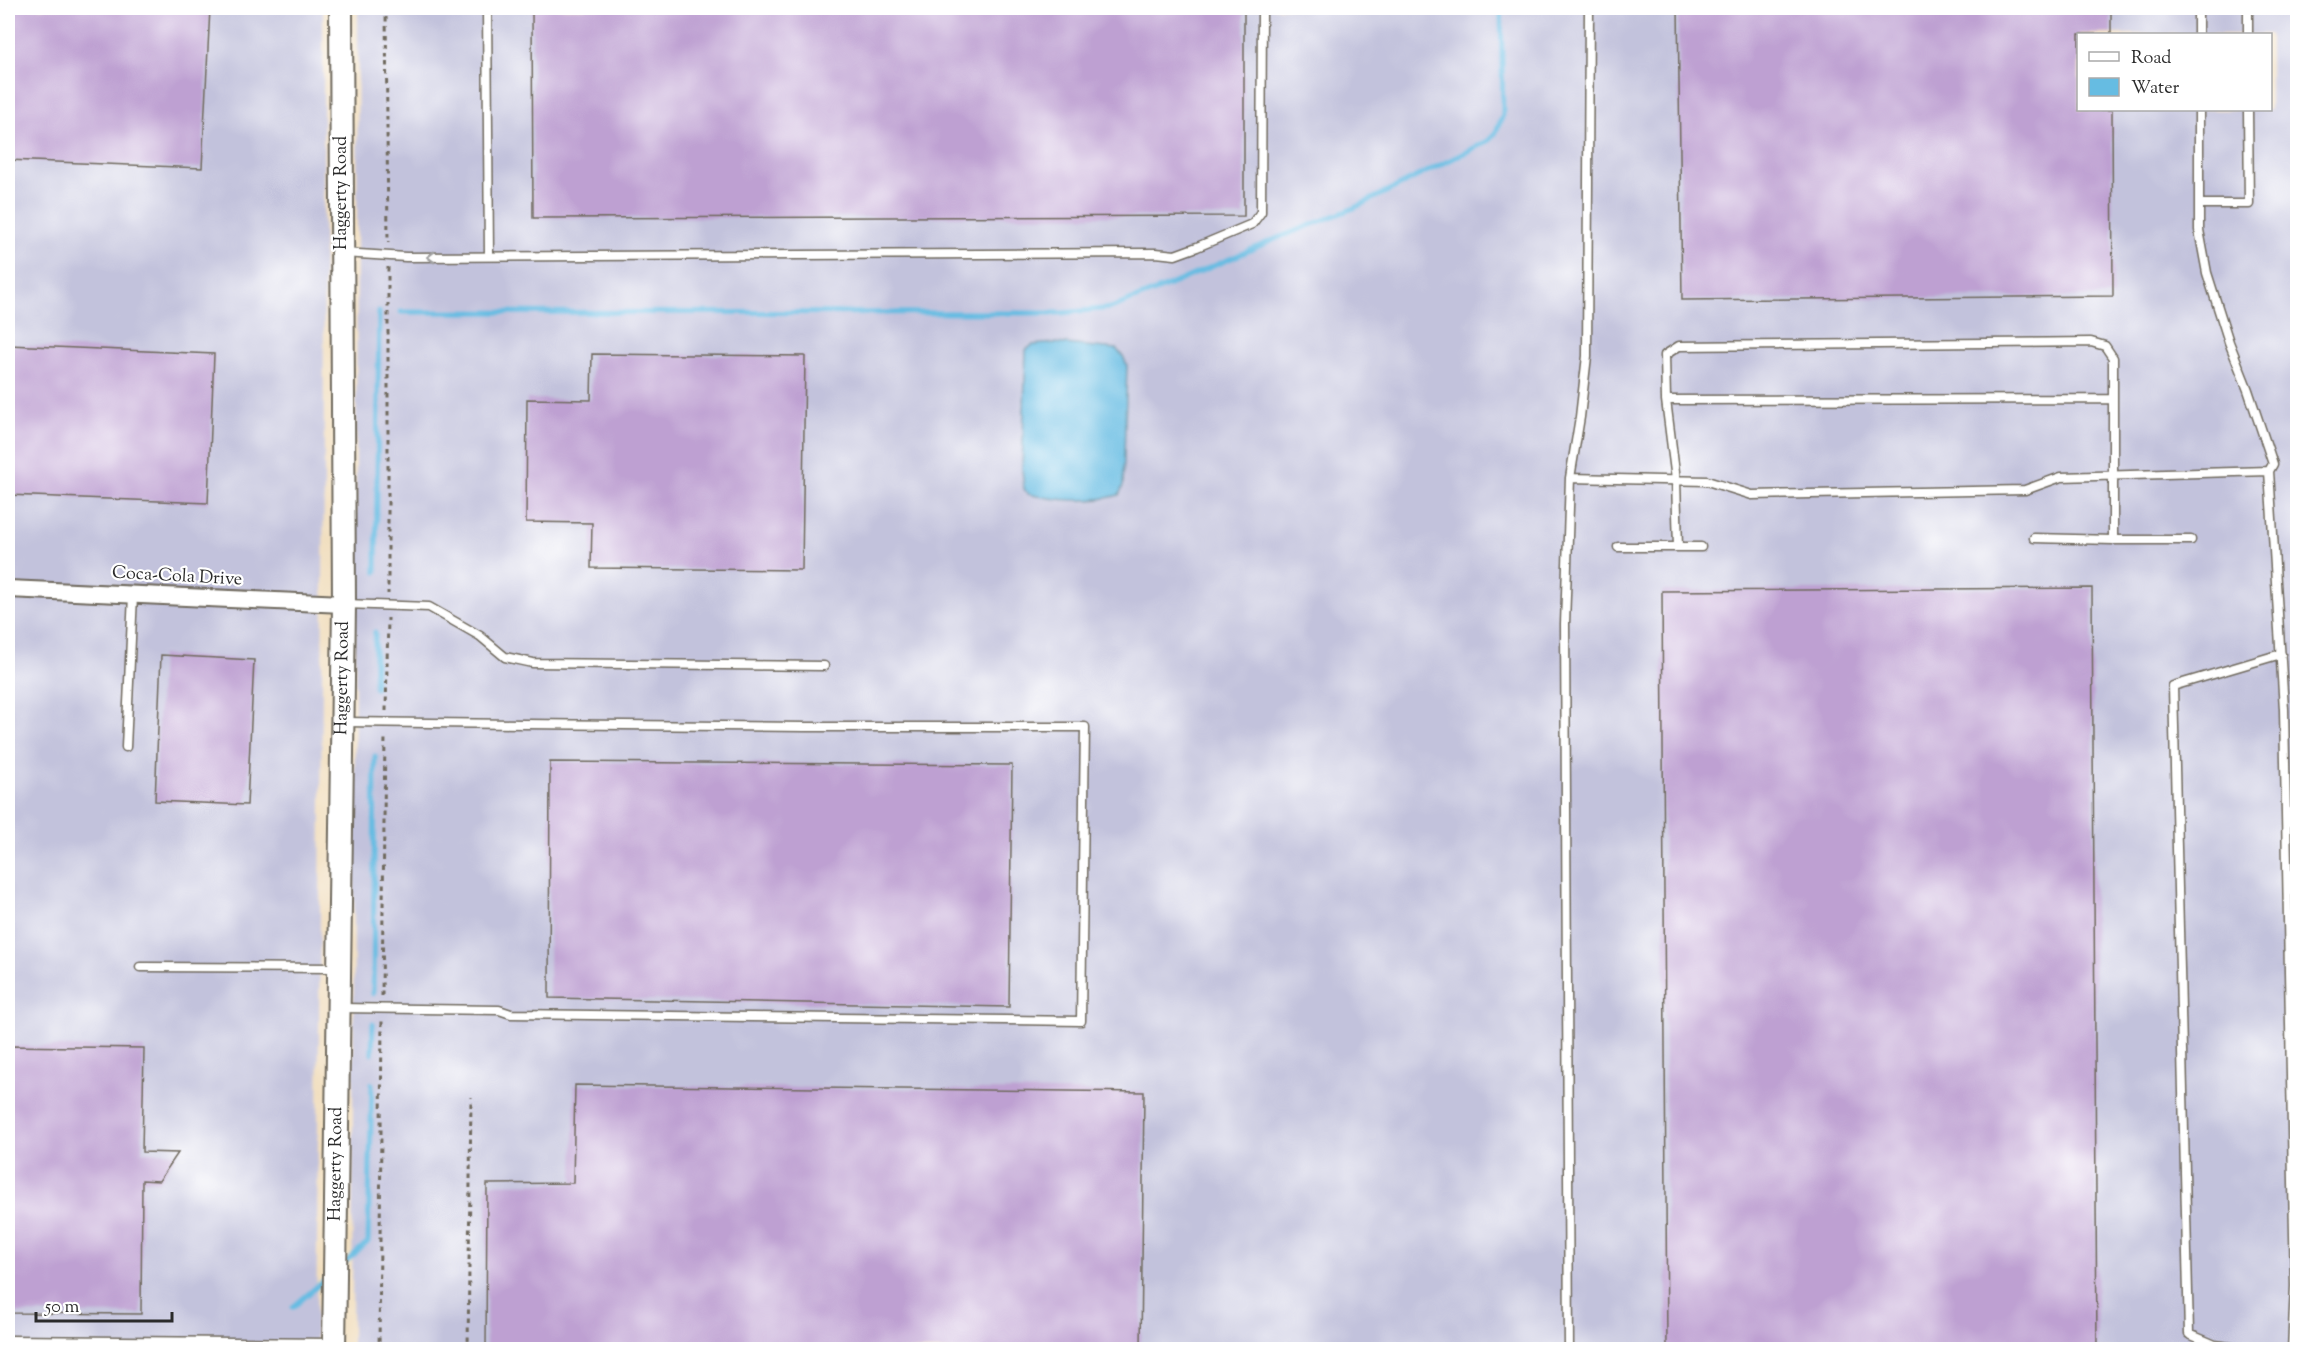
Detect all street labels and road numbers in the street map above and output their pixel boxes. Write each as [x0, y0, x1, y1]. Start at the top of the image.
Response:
street label: Haggerty Road [329, 136, 355, 250]
street label: Coca-Cola Drive [111, 561, 243, 593]
street label: Haggerty Road [329, 621, 357, 735]
street label: Haggerty Road [323, 1107, 350, 1221]

